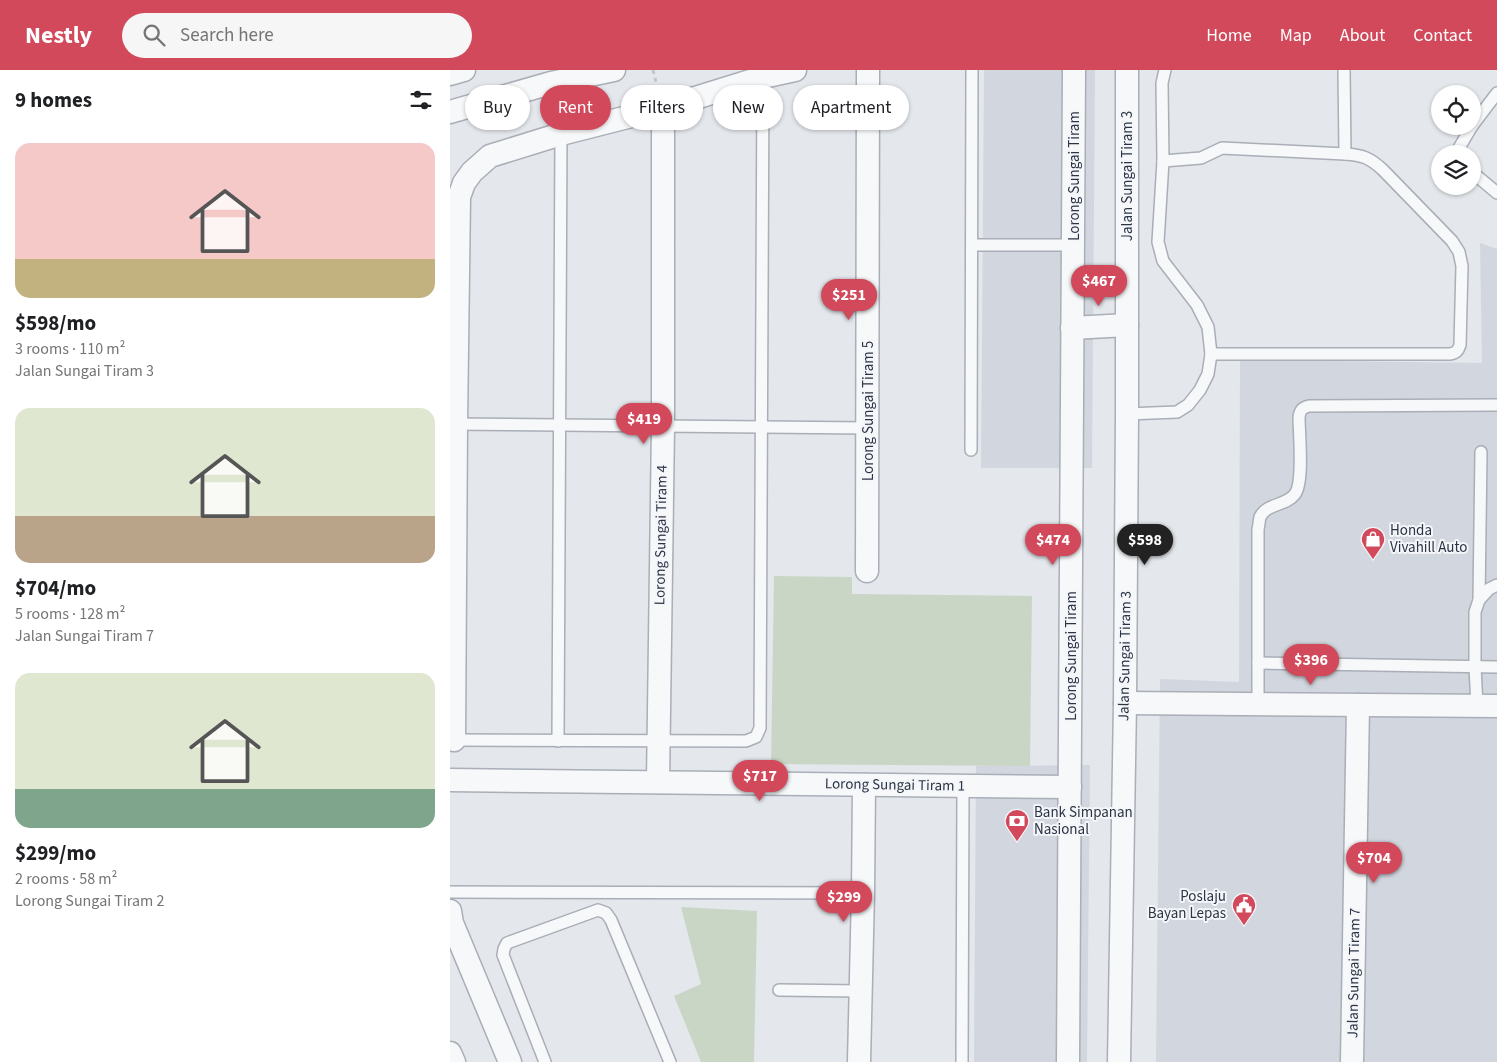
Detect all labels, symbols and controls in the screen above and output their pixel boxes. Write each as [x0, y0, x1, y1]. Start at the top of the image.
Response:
search box [122, 13, 472, 58]
text: Nestly [25, 18, 92, 53]
icon: search [140, 21, 168, 49]
text: Search here [180, 22, 274, 49]
text: Home [1206, 23, 1252, 48]
text: Map [1280, 23, 1312, 48]
text: About [1340, 23, 1385, 48]
text: Contact [1413, 23, 1472, 48]
text: 9 homes [15, 85, 92, 115]
chip: Buy [465, 85, 530, 130]
chip: Rent [540, 85, 611, 130]
chip: Filters [621, 85, 703, 130]
chip: New [713, 85, 783, 130]
chip: Apartment [793, 85, 909, 130]
map controls [1431, 85, 1481, 195]
button: locate [1431, 85, 1481, 135]
icon: filters [407, 86, 435, 114]
street label: Lorong Sungai Tiram [1064, 111, 1085, 241]
street label: Jalan Sungai Tiram 3 [1117, 111, 1138, 241]
button: layers [1431, 145, 1481, 195]
icon: home [180, 176, 270, 266]
pin: $467 [1069, 264, 1129, 307]
text: $467 [1082, 270, 1116, 292]
pin: $251 [819, 278, 879, 321]
text: $251 [832, 284, 866, 306]
text: $598/mo [15, 308, 96, 338]
text: 3 rooms · 110 m² [15, 338, 125, 360]
street label: Lorong Sungai Tiram 5 [858, 341, 879, 481]
text: Jalan Sungai Tiram 3 [15, 360, 154, 382]
pin: $419 [614, 402, 674, 445]
text: $419 [627, 408, 661, 430]
icon: home [180, 441, 270, 531]
street label: Lorong Sungai Tiram 4 [649, 464, 673, 605]
place label: Honda Vivahill Auto [1390, 520, 1467, 558]
pin: $474 [1023, 524, 1083, 566]
pin: $598 [1115, 524, 1175, 566]
shop icon: Honda Vivahill Auto [1360, 526, 1386, 560]
text: $474 [1036, 529, 1070, 551]
text: $598 [1128, 529, 1162, 551]
text: $704/mo [15, 573, 96, 603]
street label: Lorong Sungai Tiram [1061, 591, 1082, 721]
street label: Jalan Sungai Tiram 3 [1113, 591, 1137, 721]
text: 5 rooms · 128 m² [15, 603, 125, 625]
text: Jalan Sungai Tiram 7 [15, 625, 154, 647]
pin: $396 [1281, 644, 1341, 686]
text: $396 [1294, 649, 1328, 671]
icon: home [180, 706, 270, 796]
pin: $717 [730, 760, 790, 802]
text: $717 [743, 765, 777, 787]
street label: Lorong Sungai Tiram 1 [825, 773, 965, 797]
place label: Bank Simpanan Nasional [1034, 802, 1133, 840]
bank icon: Bank Simpanan Nasional [1004, 808, 1030, 842]
text: $299/mo [15, 838, 96, 868]
pin: $704 [1344, 842, 1404, 884]
text: $704 [1357, 847, 1391, 869]
text: 2 rooms · 58 m² [15, 868, 117, 890]
pin: $299 [814, 880, 874, 923]
text: $299 [827, 886, 861, 908]
place label: Poslaju Bayan Lepas [1148, 886, 1226, 924]
text: Lorong Sungai Tiram 2 [15, 890, 165, 912]
public building icon: Poslaju Bayan Lepas [1231, 892, 1257, 926]
street label: Jalan Sungai Tiram 7 [1342, 908, 1366, 1038]

